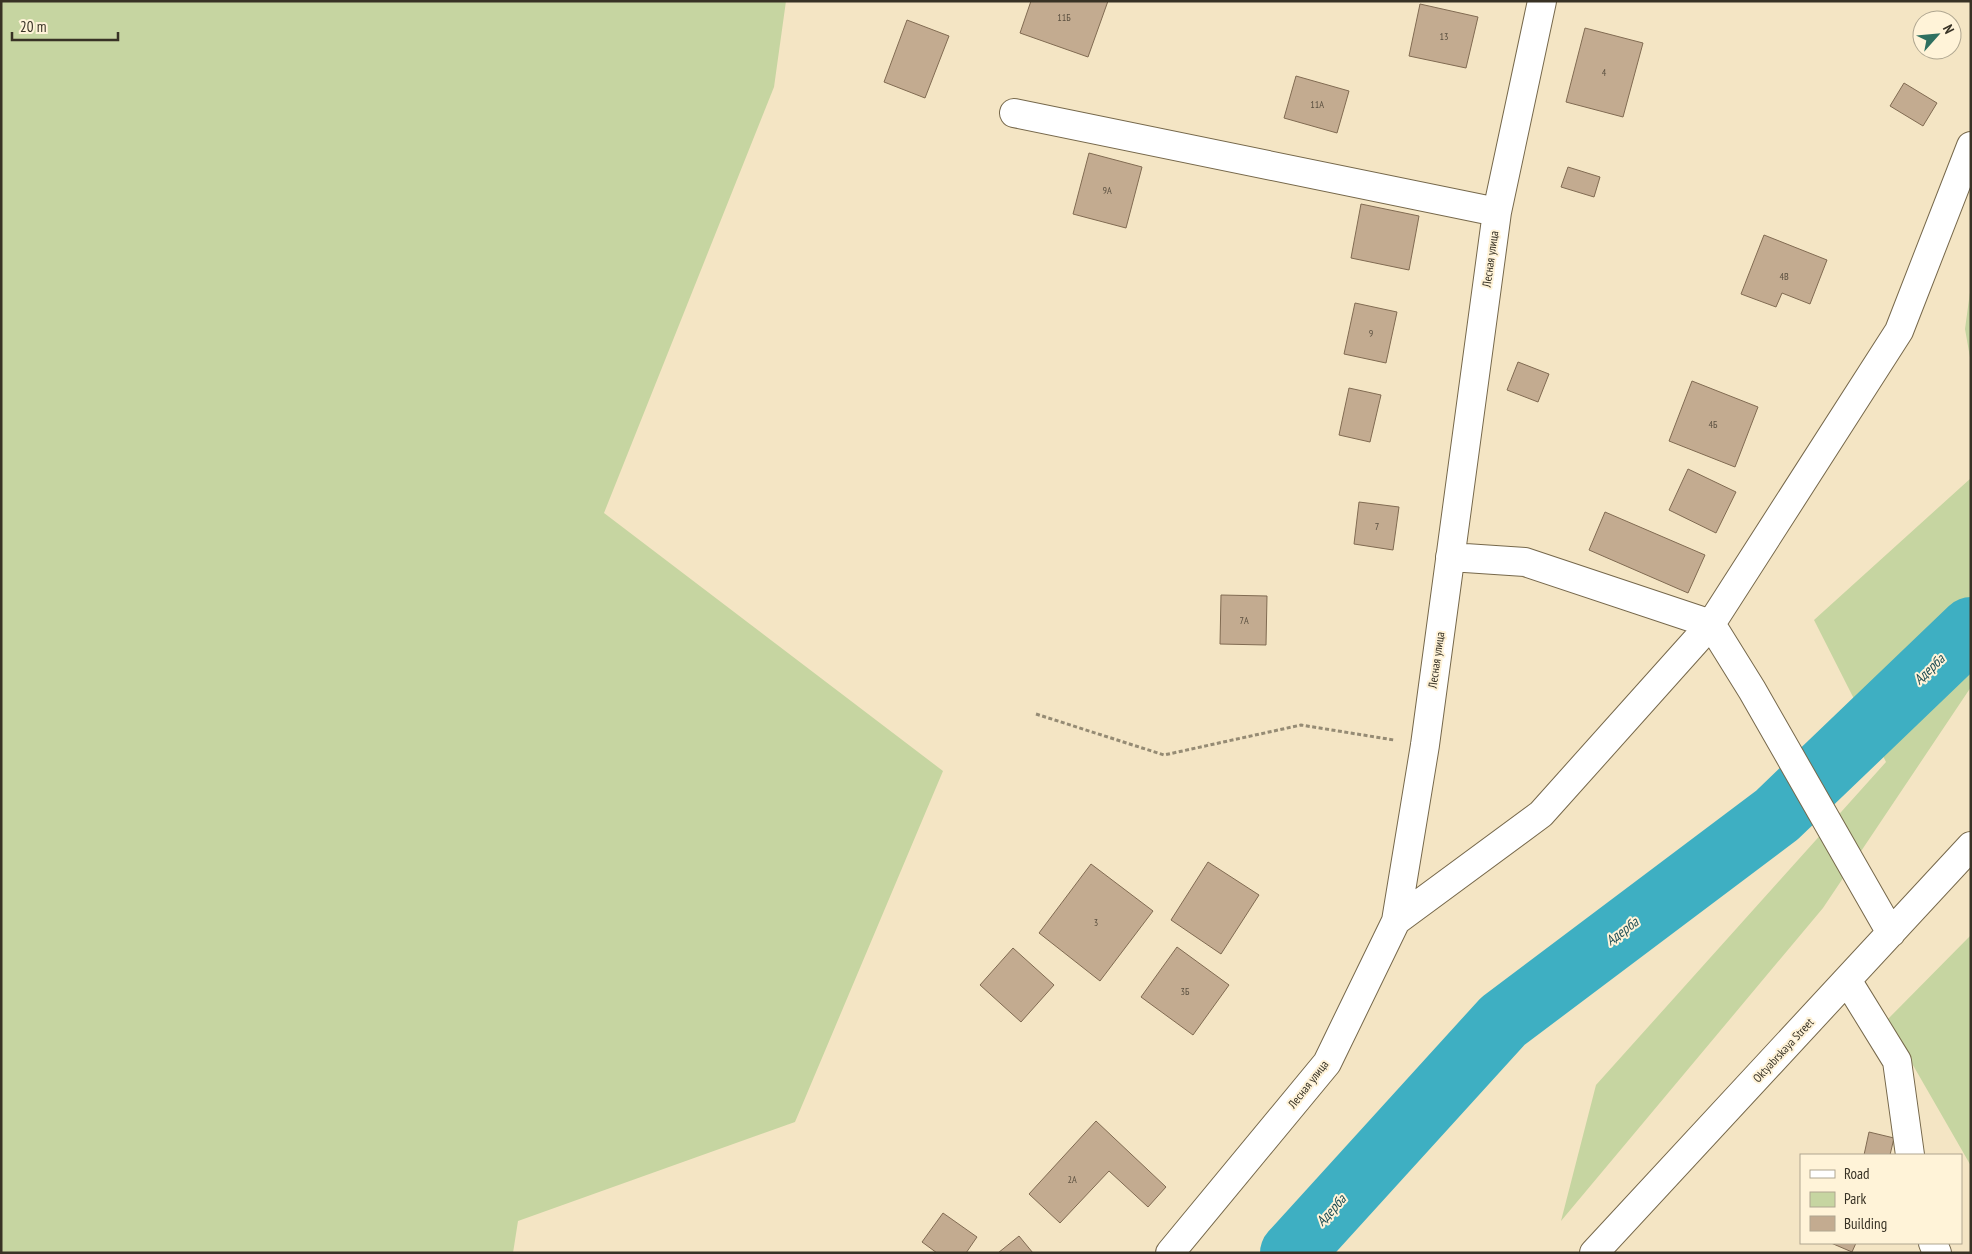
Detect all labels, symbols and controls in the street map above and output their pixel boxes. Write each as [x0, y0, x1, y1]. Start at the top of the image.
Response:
scale bar [12, 10, 119, 42]
north arrow [1912, 10, 1962, 60]
house number: 11Б [1057, 11, 1071, 24]
text: 20 m [20, 17, 46, 36]
text: N [1939, 22, 1958, 37]
house number: 13 [1440, 30, 1449, 43]
house number: 4 [1602, 66, 1607, 79]
house number: 11А [1310, 98, 1324, 111]
house number: 9А [1102, 184, 1112, 197]
street label: Лесная улица [1478, 230, 1501, 289]
house number: 4В [1779, 270, 1789, 283]
house number: 9 [1369, 327, 1373, 340]
house number: 4Б [1709, 418, 1718, 431]
house number: 7 [1375, 520, 1379, 533]
house number: 7А [1239, 614, 1249, 627]
street label: Лесная улица [1424, 631, 1447, 690]
water label: Адерба [1910, 649, 1949, 688]
water label: Адерба [1602, 912, 1643, 949]
house number: 3 [1094, 916, 1098, 929]
house number: 3Б [1181, 985, 1190, 998]
street label: Oktyabrskaya Street [1749, 1014, 1817, 1085]
street label: Лесная улица [1284, 1057, 1332, 1112]
legend [1800, 1154, 1962, 1244]
text: Road [1844, 1164, 1870, 1183]
house number: 2А [1067, 1173, 1077, 1186]
water label: Адерба [1312, 1189, 1351, 1229]
text: Park [1844, 1189, 1866, 1208]
text: Building [1844, 1214, 1887, 1233]

